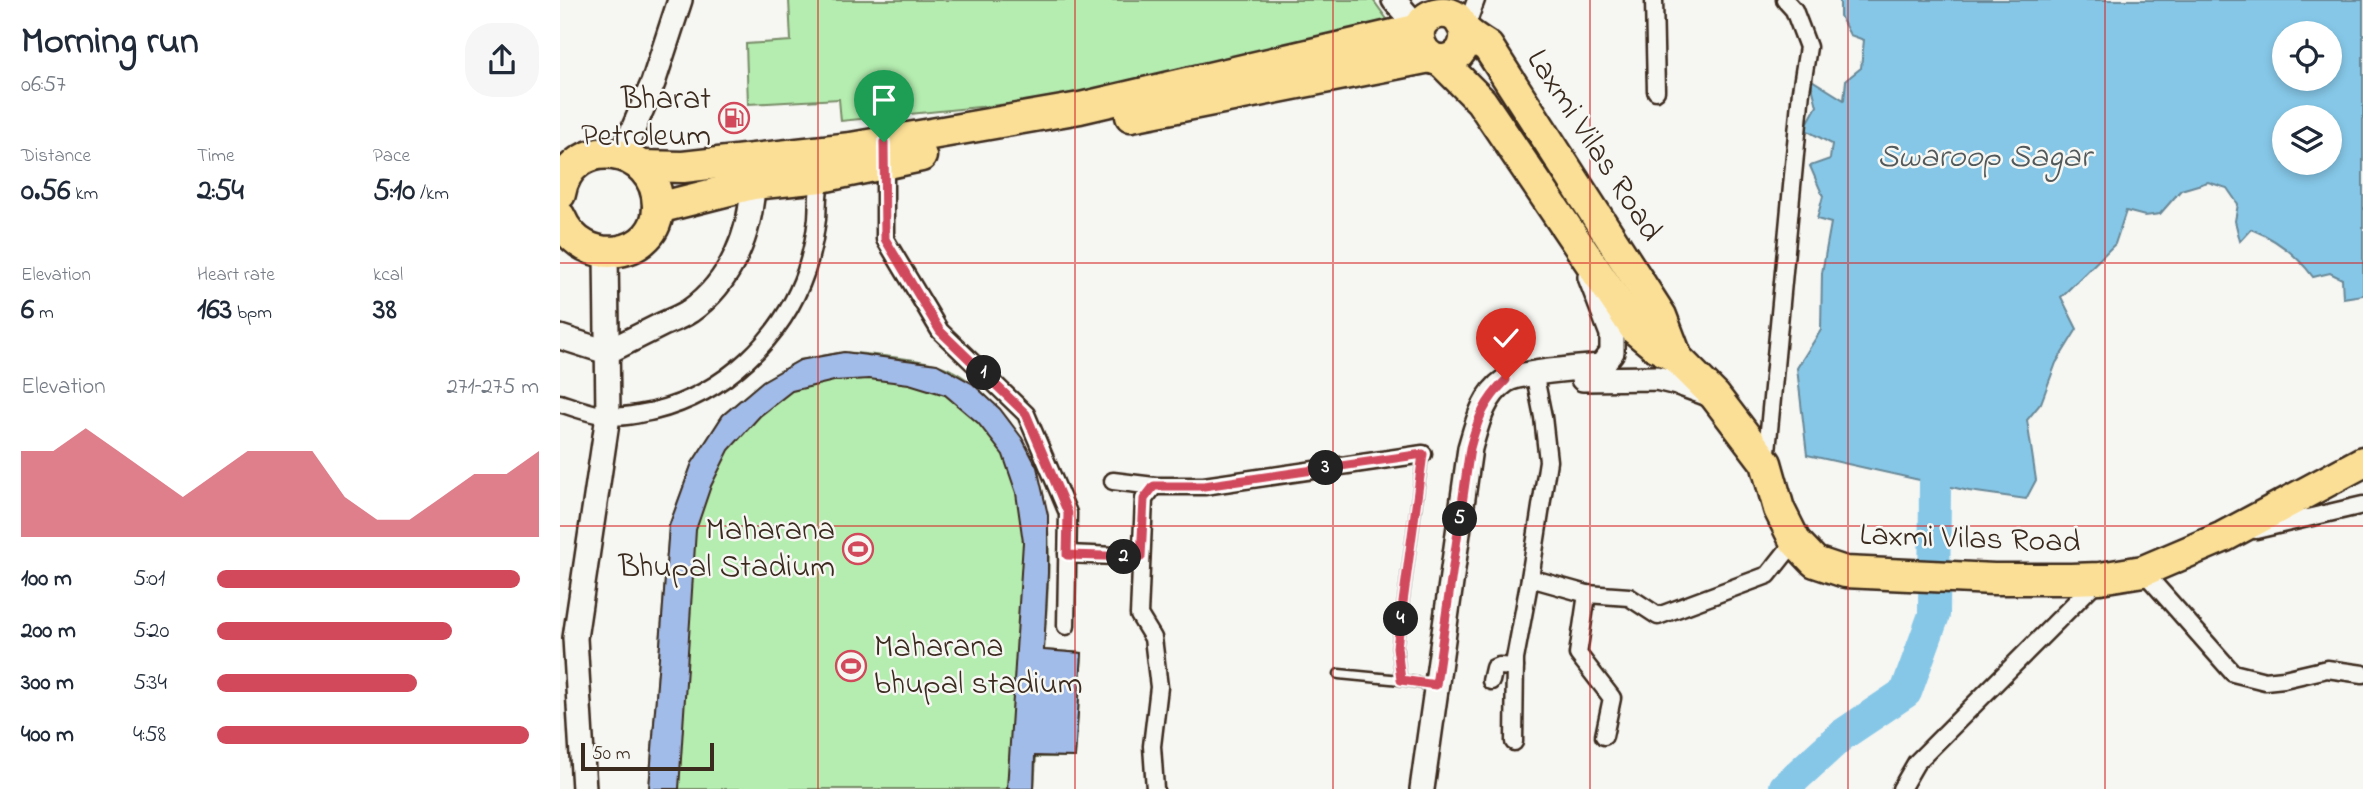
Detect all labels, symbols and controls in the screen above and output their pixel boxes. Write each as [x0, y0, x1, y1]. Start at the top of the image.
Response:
text: Morning run [21, 15, 199, 71]
map controls [2272, 21, 2342, 175]
button: locate [2272, 21, 2342, 91]
button: share [465, 23, 539, 97]
street label: Laxmi Vilas Road [1513, 41, 1673, 251]
text: 06:57 [21, 69, 66, 102]
pin [854, 70, 914, 142]
place label: Bharat Petroleum [581, 77, 711, 161]
icon: arrive [865, 81, 903, 119]
fuel station icon: Bharat Petroleum [717, 101, 751, 135]
button: layers [2272, 105, 2342, 175]
water label: Swaroop Sagar [1877, 134, 2094, 183]
text: Distance [21, 143, 91, 170]
text: Time [197, 143, 235, 170]
text: Pace [373, 143, 410, 170]
text: 0.56 [21, 170, 70, 214]
text: 2:54 [197, 170, 244, 214]
text: 5:10 [373, 170, 415, 214]
text: km [70, 181, 98, 208]
text: /km [415, 181, 449, 208]
text: Elevation [21, 262, 91, 289]
text: Heart rate [197, 262, 275, 289]
text: kcal [373, 262, 403, 289]
text: 6 [21, 289, 34, 333]
text: 163 [197, 289, 232, 333]
text: 38 [373, 289, 397, 333]
text: m [34, 300, 54, 327]
text: bpm [232, 300, 272, 327]
pin [1476, 308, 1536, 380]
icon: check [1487, 319, 1525, 357]
pin: 1 [966, 356, 1002, 390]
text: 1 [980, 359, 987, 386]
text: Elevation [21, 371, 106, 404]
text: 271–275 m [446, 371, 539, 404]
pin: 3 [1308, 450, 1344, 486]
text: 3 [1322, 454, 1329, 481]
pin: 5 [1443, 502, 1478, 536]
text: 5 [1454, 505, 1465, 532]
place label: Maharana Bhupal Stadium [618, 508, 835, 592]
street label: Laxmi Vilas Road [1859, 513, 2081, 567]
sports icon: Maharana Bhupal Stadium [841, 532, 875, 566]
pin: 2 [1106, 540, 1142, 574]
text: 2 [1119, 543, 1128, 570]
text: 100 m [21, 563, 72, 596]
text: 5:01 [133, 563, 165, 596]
pin: 4 [1384, 602, 1418, 636]
text: 4 [1397, 605, 1404, 632]
text: 200 m [21, 615, 76, 648]
text: 5:20 [133, 615, 169, 648]
place label: Maharana bhupal stadium [874, 625, 1083, 709]
sports icon: Maharana bhupal stadium [834, 649, 868, 683]
text: 300 m [21, 667, 74, 700]
text: 5:34 [133, 667, 167, 700]
text: 400 m [21, 719, 74, 752]
text: 4:58 [133, 719, 166, 752]
scale bar [581, 740, 714, 772]
text: 50 m [592, 741, 631, 768]

